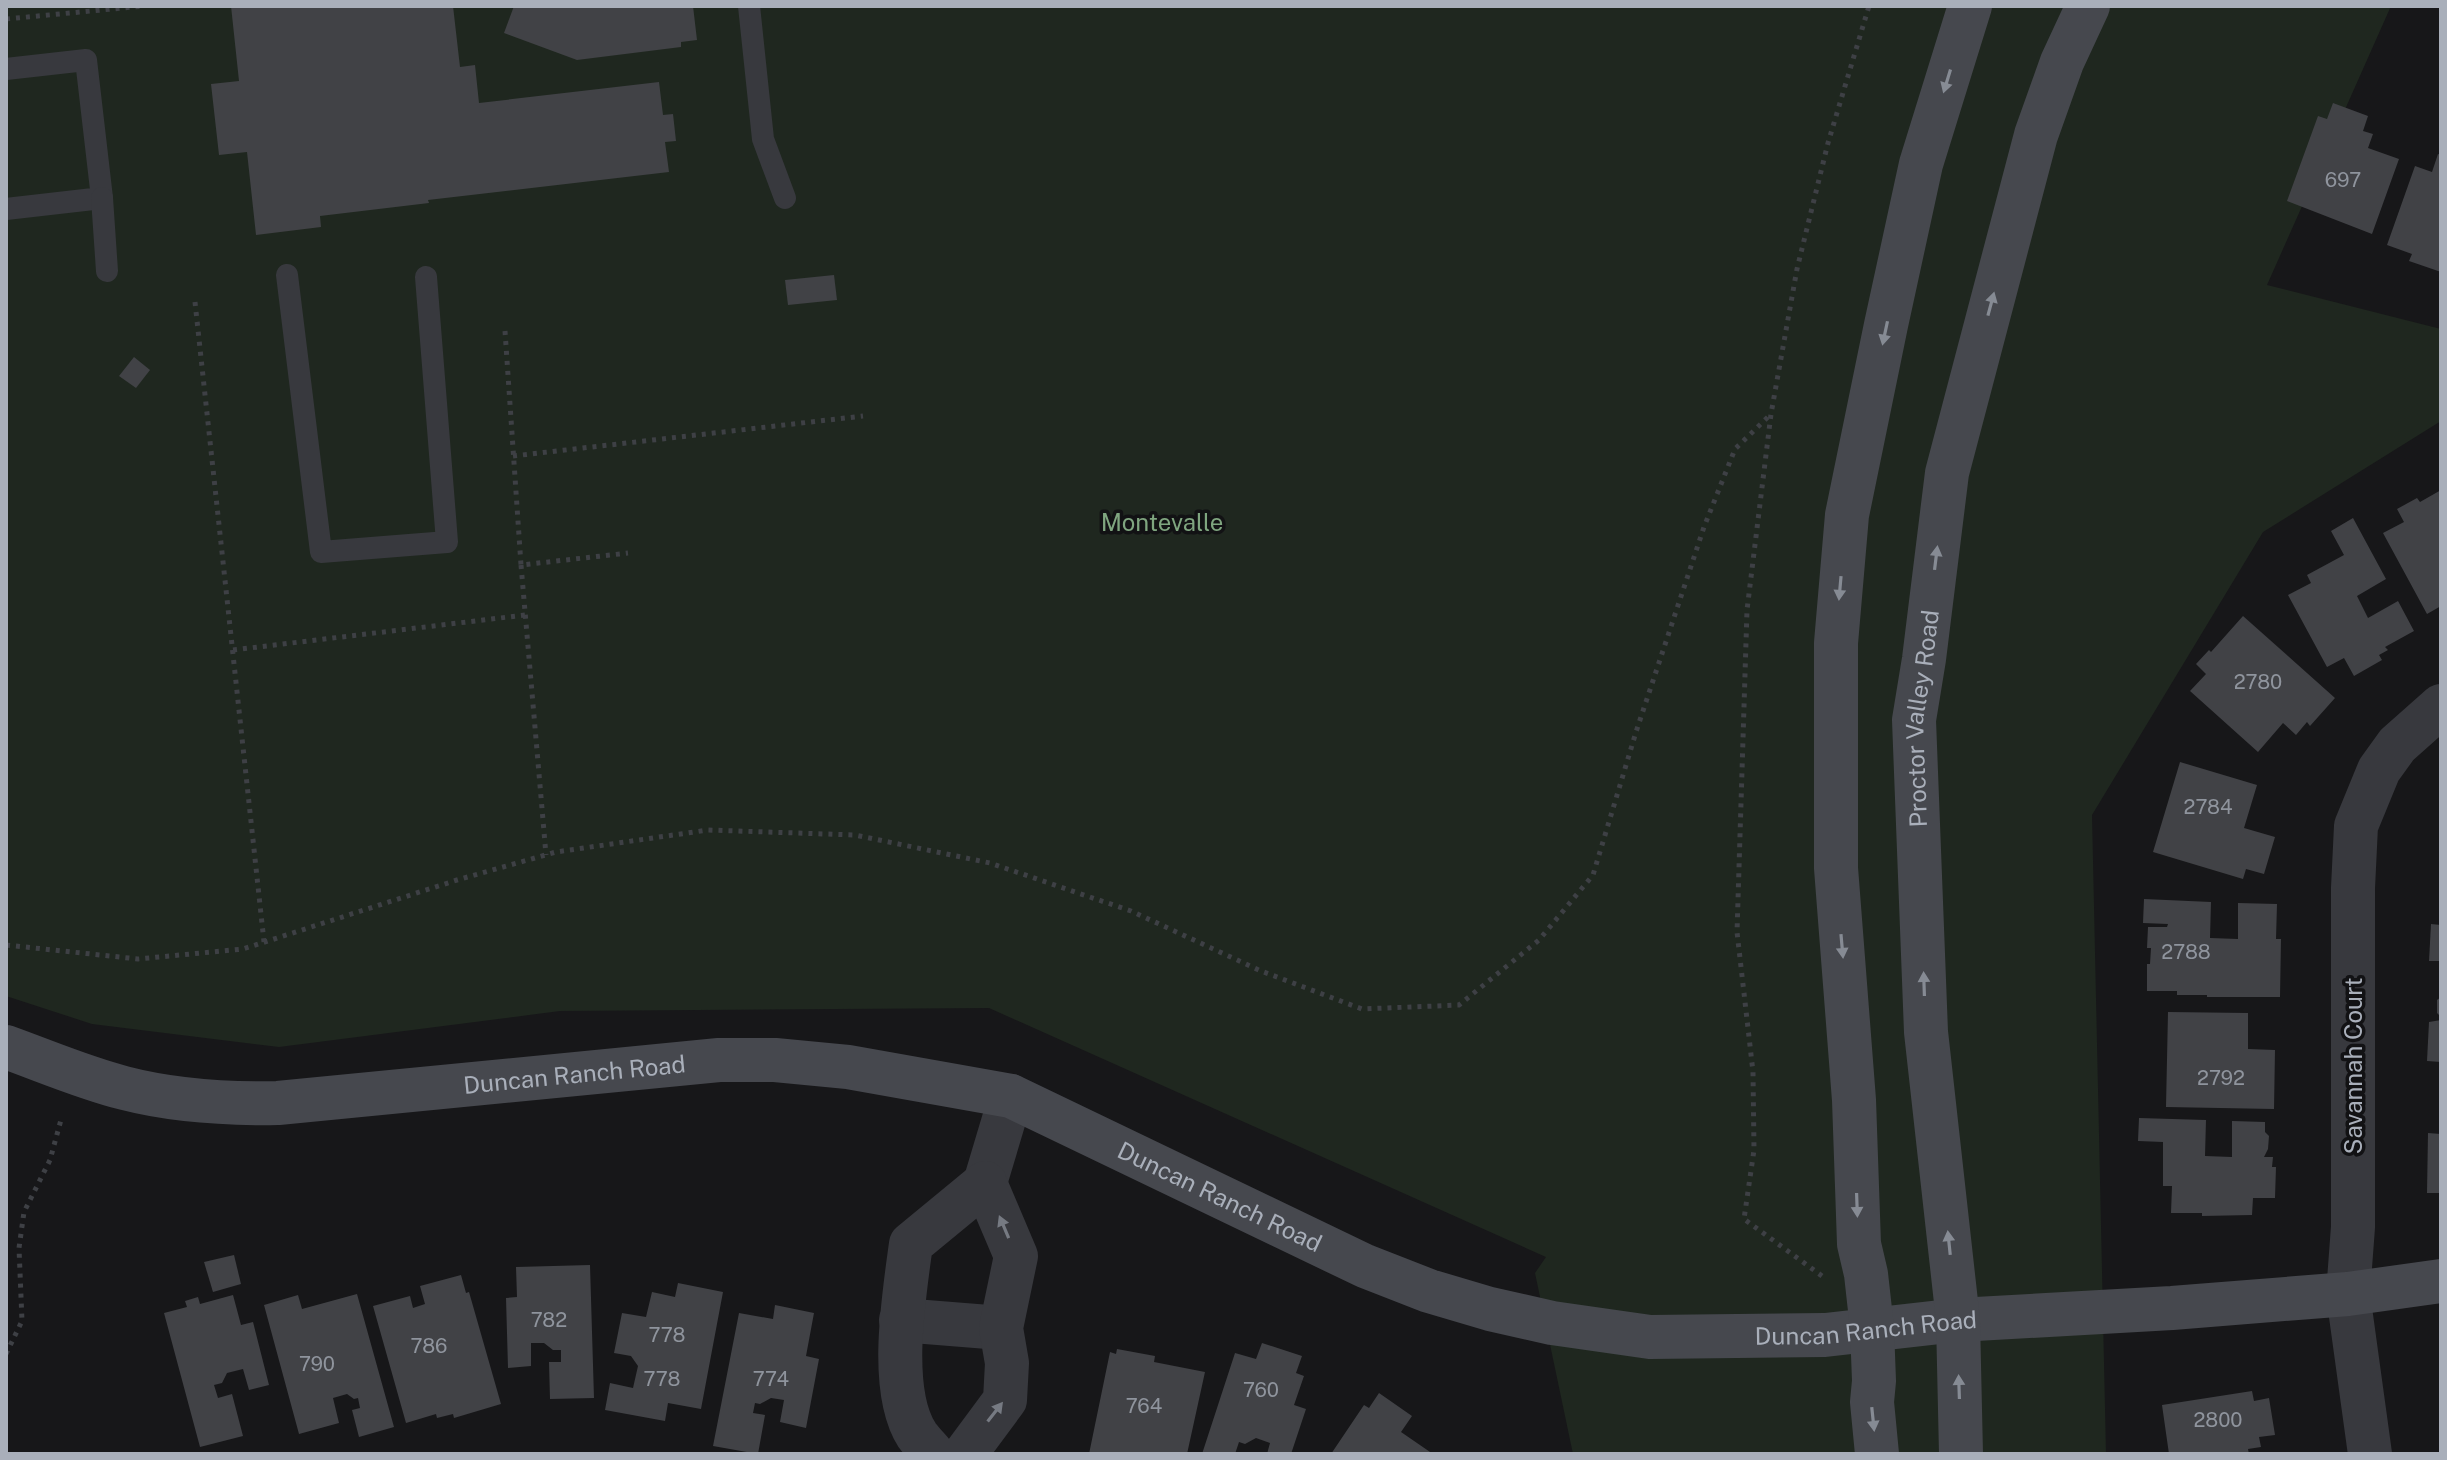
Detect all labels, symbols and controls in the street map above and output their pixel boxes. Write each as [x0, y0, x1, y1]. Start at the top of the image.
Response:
one-way arrow [1940, 69, 1953, 93]
house number: 697 [2325, 168, 2361, 192]
one-way arrow [1986, 292, 1998, 317]
one-way arrow [1878, 320, 1891, 345]
park label: Montevalle [1101, 508, 1223, 536]
one-way arrow [1930, 545, 1943, 570]
one-way arrow [1834, 576, 1847, 601]
street label: Proctor Valley Road [1899, 608, 1944, 828]
house number: 2780 [2234, 670, 2282, 694]
house number: 2784 [2183, 795, 2233, 819]
one-way arrow [1836, 934, 1849, 959]
house number: 2788 [2161, 940, 2211, 964]
one-way arrow [1917, 971, 1930, 996]
street label: Savannah Court [2339, 977, 2367, 1155]
street label: Duncan Ranch Road [462, 1049, 687, 1099]
house number: 2792 [2197, 1066, 2245, 1090]
street label: Duncan Ranch Road [1113, 1135, 1327, 1257]
one-way arrow [1850, 1193, 1863, 1218]
one-way arrow [997, 1215, 1010, 1238]
one-way arrow [1942, 1230, 1955, 1255]
street label: Duncan Ranch Road [1755, 1305, 1978, 1350]
house number: 782 [531, 1308, 567, 1332]
house number: 778 [649, 1323, 685, 1347]
house number: 786 [411, 1334, 447, 1358]
house number: 790 [299, 1352, 335, 1376]
house number: 778 [644, 1367, 680, 1391]
house number: 774 [753, 1367, 789, 1391]
one-way arrow [1952, 1374, 1965, 1399]
house number: 760 [1243, 1378, 1279, 1402]
house number: 764 [1126, 1394, 1162, 1418]
one-way arrow [987, 1402, 1003, 1422]
one-way arrow [1867, 1407, 1880, 1432]
house number: 2800 [2193, 1408, 2243, 1432]

